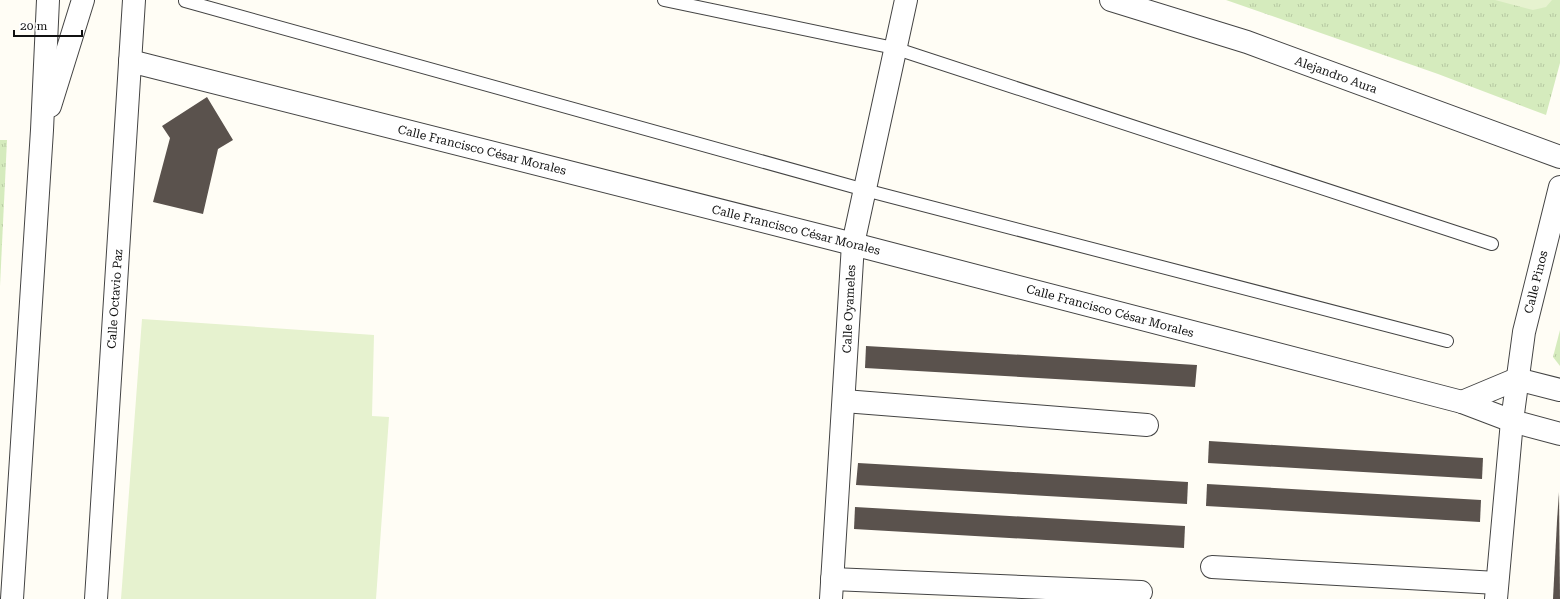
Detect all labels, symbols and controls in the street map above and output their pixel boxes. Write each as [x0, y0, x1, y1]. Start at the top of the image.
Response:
scale bar [14, 12, 82, 38]
text: 20 m [20, 19, 47, 33]
street label: Alejandro Aura [1293, 54, 1380, 97]
street label: Calle Francisco César Morales [396, 122, 568, 178]
street label: Calle Francisco César Morales [710, 202, 882, 258]
street label: Calle Octavio Paz [105, 248, 125, 349]
street label: Calle Pinos [1521, 249, 1551, 315]
street label: Calle Oyameles [840, 264, 858, 354]
street label: Calle Francisco César Morales [1025, 282, 1196, 340]

